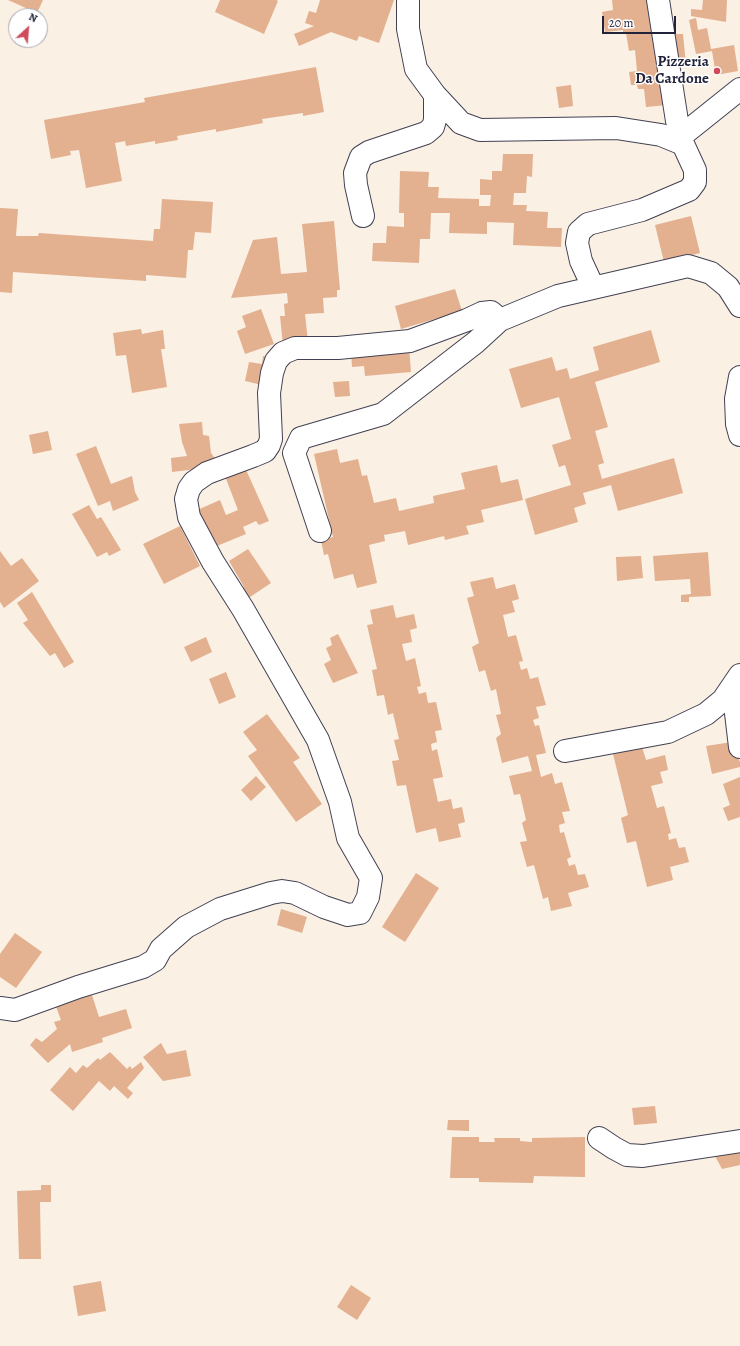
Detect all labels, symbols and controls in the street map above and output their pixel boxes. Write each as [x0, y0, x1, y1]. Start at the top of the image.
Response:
north arrow [8, 8, 48, 48]
scale bar [604, 8, 678, 34]
text: N [26, 9, 40, 26]
text: 20 m [609, 15, 633, 31]
place label: Pizzeria Da Cardone [635, 53, 709, 88]
marker: Pizzeria Da Cardone [712, 66, 722, 76]

